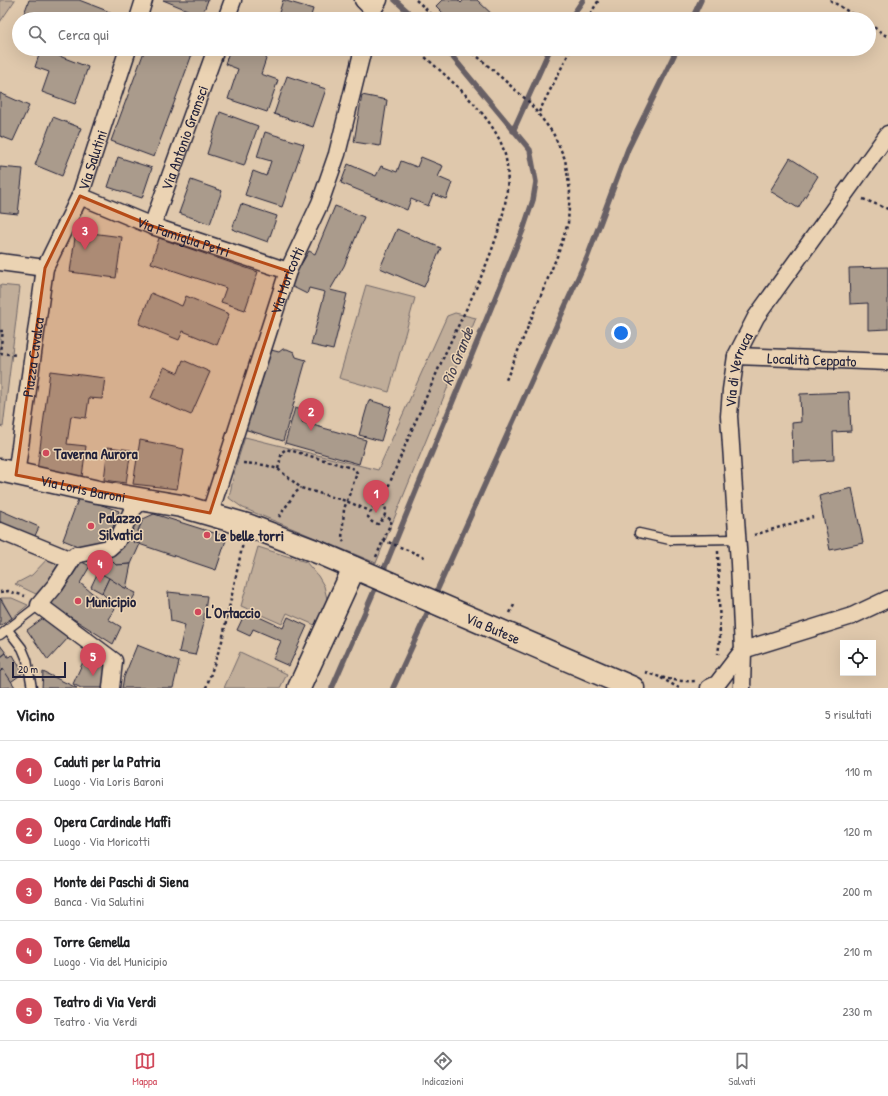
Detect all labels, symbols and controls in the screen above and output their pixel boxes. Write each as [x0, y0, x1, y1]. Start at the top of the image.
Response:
search box [12, 12, 876, 56]
icon: search [26, 23, 48, 45]
text: Cerca qui [58, 24, 109, 45]
street label: Via Antonio Gramsci [155, 82, 213, 193]
street label: Via Salutini [72, 127, 111, 193]
street label: Via Famiglia Petri [134, 210, 233, 262]
pin: 3 [72, 217, 98, 250]
street label: Via Moricotti [264, 243, 309, 317]
street label: Piazza Cavalca [17, 316, 49, 398]
water label: Rio Grande [435, 323, 479, 388]
your location [611, 323, 631, 343]
street label: Via di Verruca [719, 328, 757, 408]
street label: Località Ceppato [767, 347, 857, 371]
pin: 2 [298, 398, 324, 431]
place label: Taverna Aurora [53, 443, 138, 464]
marker: Taverna Aurora [41, 448, 51, 458]
street label: Via Loris Baroni [38, 469, 127, 507]
pin: 1 [363, 480, 389, 513]
place label: Palazzo Silvatici [99, 507, 143, 545]
marker: Palazzo Silvatici [86, 521, 96, 531]
place label: Le belle torri [215, 525, 284, 546]
marker: Le belle torri [202, 530, 212, 540]
pin: 4 [87, 550, 113, 583]
place label: Municipio [86, 591, 136, 613]
marker: Municipio [73, 596, 83, 606]
place label: L'Ortaccio [206, 602, 260, 623]
marker: L'Ortaccio [193, 607, 203, 617]
street label: Via Butese [462, 607, 524, 649]
map controls [840, 640, 876, 676]
button: locate [840, 640, 876, 676]
pin: 5 [80, 643, 106, 676]
scale bar [12, 660, 66, 679]
text: 20 m [18, 662, 38, 676]
text: Vicino [16, 703, 54, 726]
text: 5 risultati [825, 705, 872, 723]
text: Caduti per la Patria [54, 751, 160, 772]
text: 1 [27, 762, 31, 780]
text: 110 m [845, 762, 872, 780]
text: Luogo · Via Loris Baroni [54, 772, 164, 790]
text: Opera Cardinale Maffi [54, 811, 171, 832]
text: 2 [26, 822, 32, 840]
text: 120 m [844, 822, 872, 840]
text: Luogo · Via Moricotti [54, 832, 150, 850]
text: Monte dei Paschi di Siena [54, 871, 188, 892]
text: 3 [26, 882, 32, 900]
text: 200 m [842, 882, 872, 900]
text: Banca · Via Salutini [54, 892, 144, 910]
text: Torre Gemella [54, 931, 130, 952]
text: 4 [27, 942, 31, 960]
text: 210 m [844, 942, 872, 960]
text: Luogo · Via del Municipio [54, 952, 167, 970]
text: Teatro di Via Verdi [54, 991, 156, 1012]
text: 5 [26, 1002, 32, 1020]
text: 230 m [842, 1002, 872, 1020]
text: Teatro · Via Verdi [54, 1012, 137, 1030]
tab: Mappa [132, 1050, 157, 1088]
tab: Indicazioni [422, 1050, 464, 1088]
tab: Salvati [728, 1050, 756, 1088]

